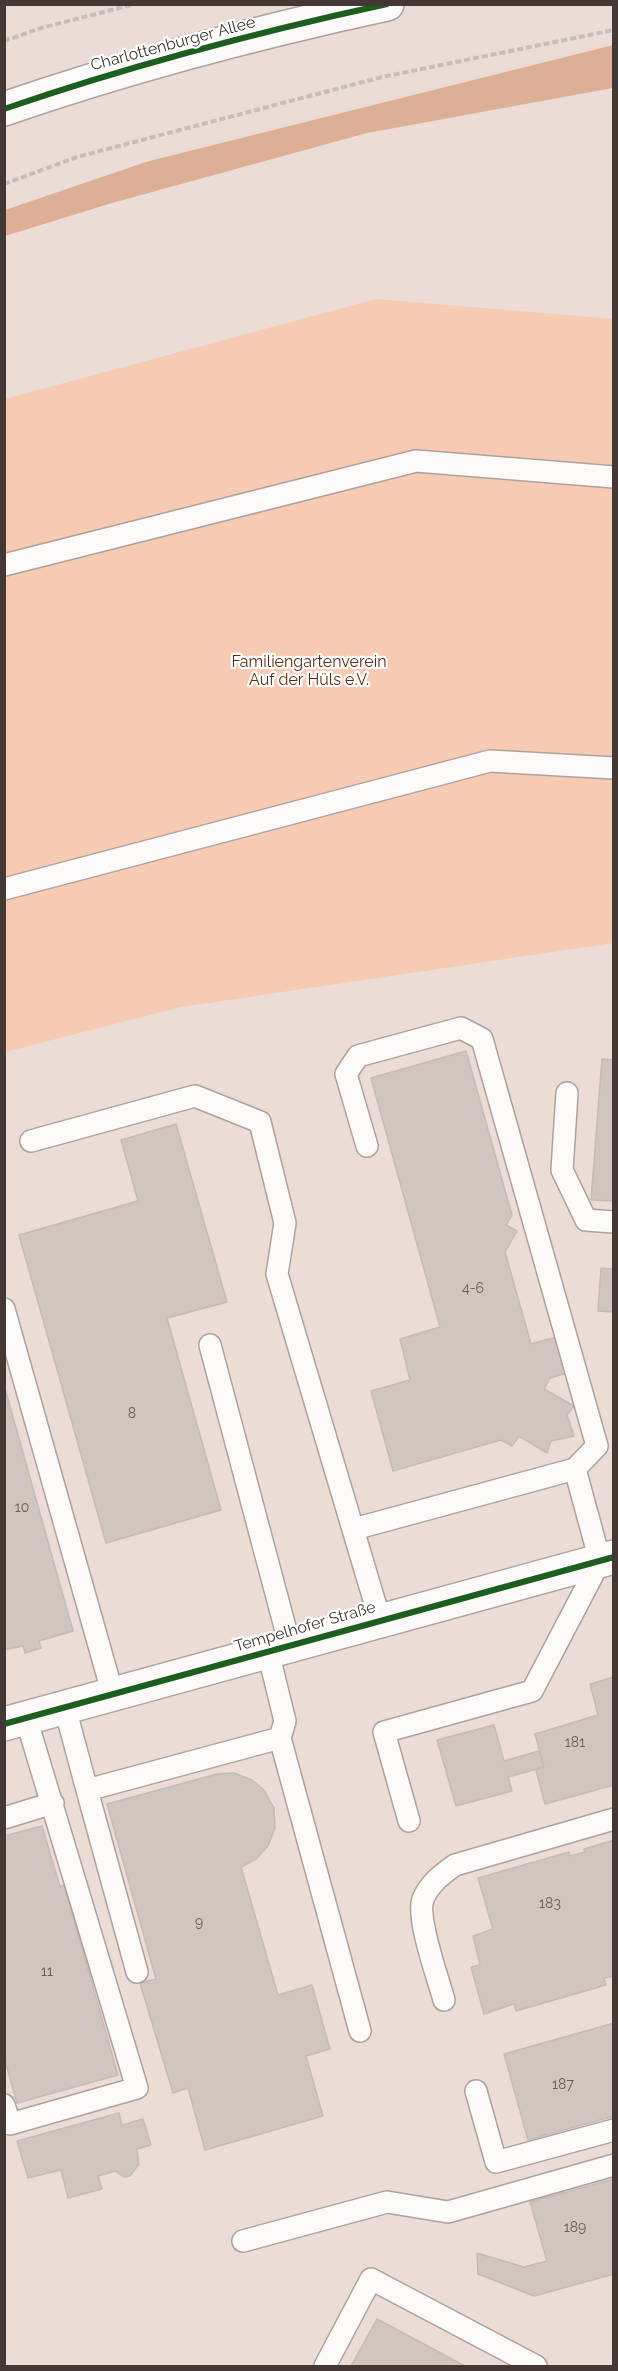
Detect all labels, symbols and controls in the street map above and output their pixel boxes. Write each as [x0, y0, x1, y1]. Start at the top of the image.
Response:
street label: Charlottenburger Allee [89, 13, 257, 75]
park label: Familiengartenverein Auf der Hüls e.V. [231, 652, 387, 690]
house number: 4-6 [462, 1281, 484, 1297]
house number: 8 [128, 1406, 136, 1422]
house number: 10 [15, 1500, 29, 1516]
street label: Tempelhofer Straße [232, 1598, 378, 1656]
house number: 181 [565, 1735, 585, 1751]
house number: 183 [539, 1896, 561, 1912]
house number: 9 [195, 1915, 203, 1931]
house number: 11 [41, 1964, 53, 1980]
house number: 187 [552, 2077, 574, 2093]
house number: 189 [564, 2220, 586, 2236]

